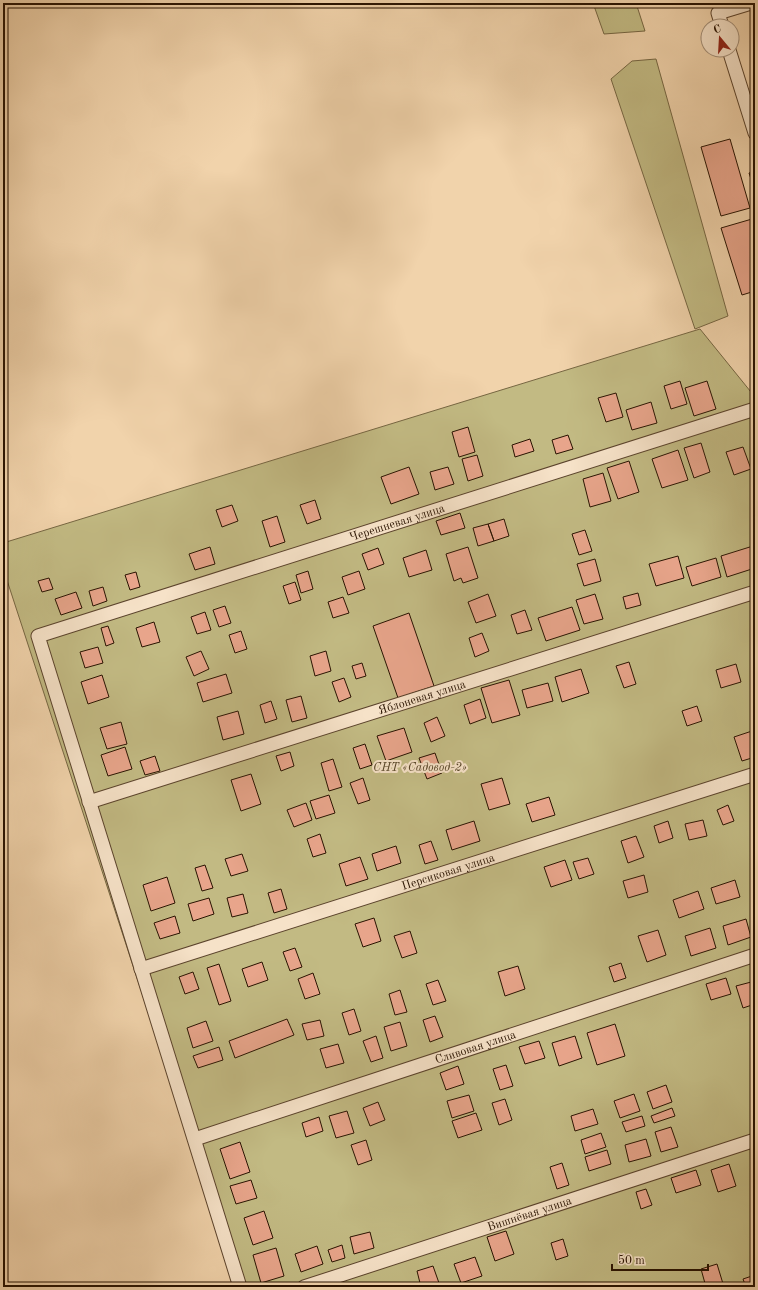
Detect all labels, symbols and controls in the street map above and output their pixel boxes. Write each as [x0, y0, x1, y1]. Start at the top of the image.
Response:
north arrow [700, 18, 740, 58]
text: С [712, 24, 723, 36]
street label: Черешневая улица [348, 503, 446, 544]
street label: Яблоневая улица [377, 679, 467, 717]
park label: СНТ «Садовод-2» [373, 762, 467, 774]
street label: Персиковая улица [400, 852, 496, 893]
street label: Сливовая улица [434, 1029, 518, 1067]
street label: Вишнёвая улица [486, 1195, 573, 1234]
scale bar [612, 1246, 708, 1272]
text: 50 m [618, 1254, 645, 1267]

